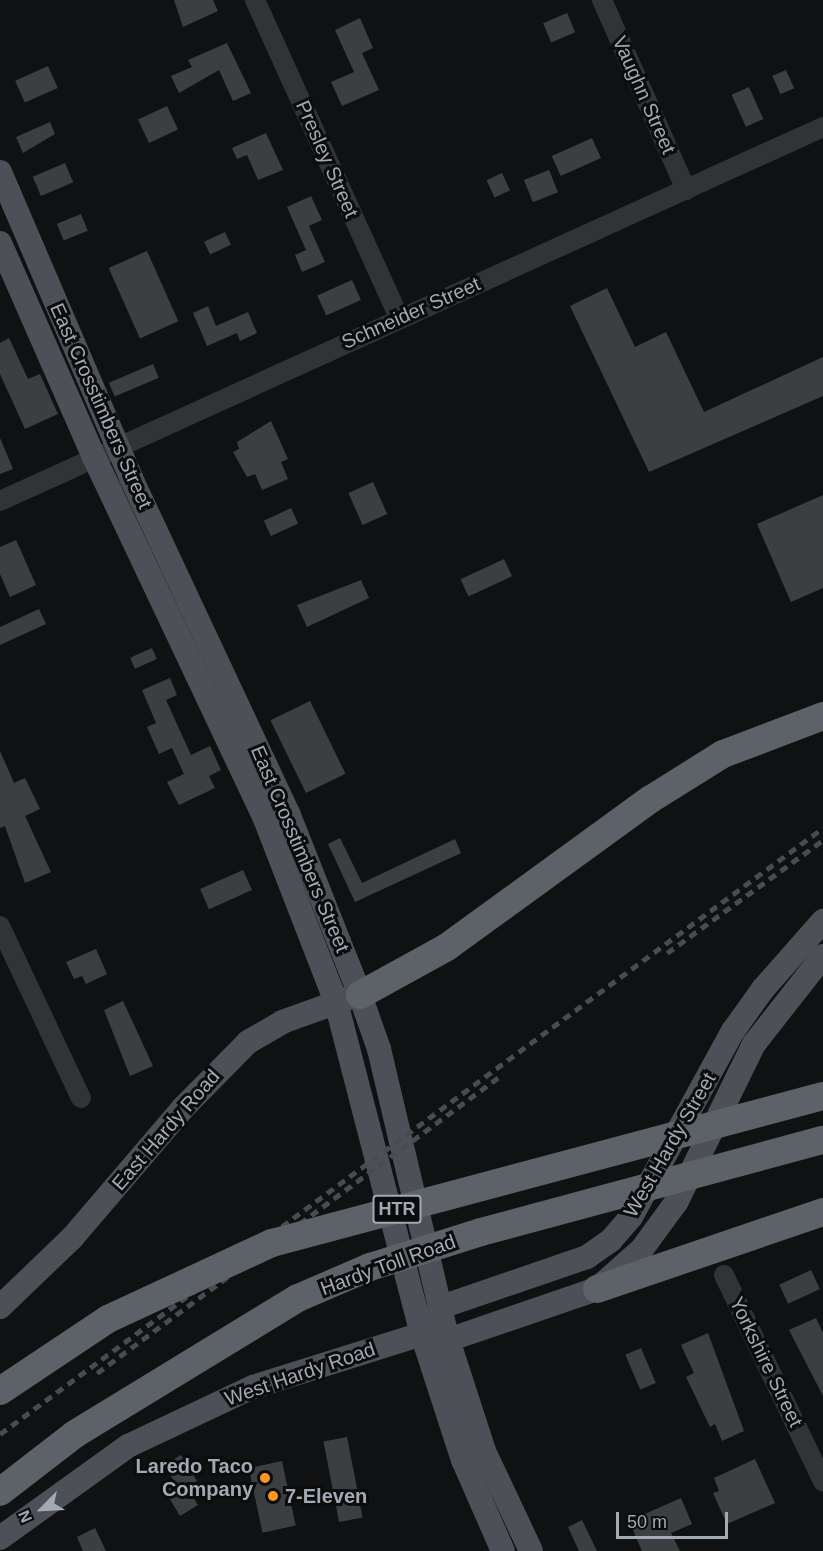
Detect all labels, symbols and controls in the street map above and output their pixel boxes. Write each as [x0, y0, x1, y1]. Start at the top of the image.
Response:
street label: Vaughn Street [607, 32, 681, 158]
street label: Presley Street [290, 97, 364, 221]
street label: Schneider Street [338, 272, 484, 354]
street label: East Crosstimbers Street [45, 300, 157, 512]
street label: East Crosstimbers Street [246, 742, 354, 956]
street label: East Hardy Road [107, 1065, 225, 1195]
street label: West Hardy Street [619, 1068, 721, 1222]
road number: HTR [372, 1194, 422, 1224]
street label: Hardy Toll Road [317, 1229, 459, 1301]
street label: Yorkshire Street [724, 1293, 808, 1431]
street label: West Hardy Road [222, 1337, 378, 1411]
place label: Laredo Taco Company [136, 1454, 253, 1501]
marker: Laredo Taco Company [258, 1471, 272, 1485]
north arrow [12, 1479, 72, 1539]
place label: 7-Eleven [285, 1484, 367, 1508]
marker: 7-Eleven [266, 1489, 280, 1503]
scale bar [619, 1500, 732, 1538]
text: N [15, 1508, 35, 1525]
text: 50 m [627, 1512, 667, 1532]

